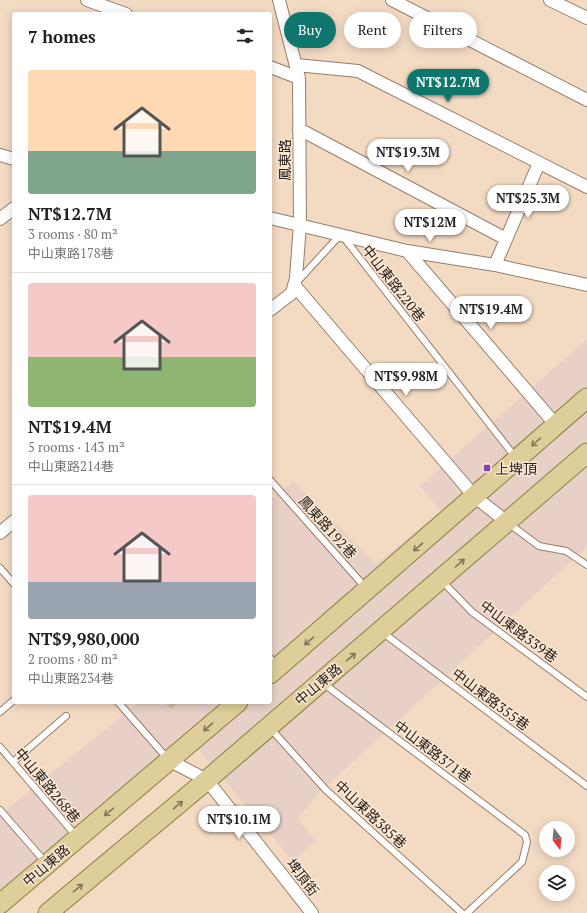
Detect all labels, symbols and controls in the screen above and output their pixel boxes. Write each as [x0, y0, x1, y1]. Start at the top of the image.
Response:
chip: Buy [284, 12, 336, 48]
chip: Rent [344, 12, 401, 48]
chip: Filters [409, 12, 477, 48]
text: 7 homes [28, 25, 96, 48]
icon: filters [234, 25, 256, 47]
pin: NT$12.7M [407, 69, 489, 103]
text: NT$12.7M [416, 73, 480, 91]
icon: home [106, 96, 178, 168]
street label: 鳳東路 [275, 139, 294, 181]
pin: NT$19.3M [367, 139, 449, 173]
text: NT$19.3M [376, 143, 440, 161]
pin: NT$25.3M [487, 185, 569, 219]
text: NT$25.3M [496, 189, 560, 207]
text: NT$12.7M [28, 202, 112, 225]
pin: NT$12M [397, 209, 463, 243]
text: NT$12M [404, 213, 456, 231]
text: 3 rooms · 80 m² [28, 225, 118, 243]
street label: 中山東路220巷 [358, 241, 430, 325]
text: 中山東路178巷 [28, 244, 114, 262]
pin: NT$19.4M [450, 296, 532, 330]
text: NT$19.4M [459, 300, 523, 318]
icon: home [106, 309, 178, 381]
pin: NT$9.98M [365, 363, 447, 397]
text: NT$9.98M [374, 367, 438, 385]
text: NT$19.4M [28, 415, 112, 438]
text: 5 rooms · 143 m² [28, 438, 125, 456]
one-way arrow [531, 438, 542, 447]
text: 中山東路214巷 [28, 457, 114, 475]
place label: 上埤頂 [495, 459, 537, 478]
marker: 上埤頂 [482, 463, 492, 473]
street label: 鳳東路192巷 [295, 492, 361, 562]
icon: home [106, 521, 178, 593]
one-way arrow [412, 542, 423, 551]
one-way arrow [455, 558, 465, 567]
street label: 中山東路339巷 [476, 596, 562, 666]
text: NT$9,980,000 [28, 627, 139, 650]
one-way arrow [303, 636, 314, 645]
text: 2 rooms · 80 m² [28, 650, 118, 668]
one-way arrow [346, 652, 356, 661]
street label: 中山東路 [290, 659, 346, 709]
street label: 中山東路355巷 [448, 664, 534, 734]
text: 中山東路234巷 [28, 669, 114, 687]
street label: 中山東路371巷 [390, 716, 476, 786]
one-way arrow [203, 723, 213, 732]
street label: 中山東路268巷 [11, 744, 85, 826]
street label: 中山東路385巷 [331, 776, 411, 852]
one-way arrow [172, 800, 183, 809]
pin: NT$10.1M [198, 806, 280, 840]
one-way arrow [104, 807, 115, 816]
text: NT$10.1M [207, 810, 271, 828]
north arrow [539, 821, 575, 857]
map controls [539, 821, 575, 901]
street label: 中山東路 [18, 840, 74, 890]
street label: 埤頂街 [283, 855, 323, 899]
button: layers [539, 865, 575, 901]
one-way arrow [72, 884, 83, 893]

